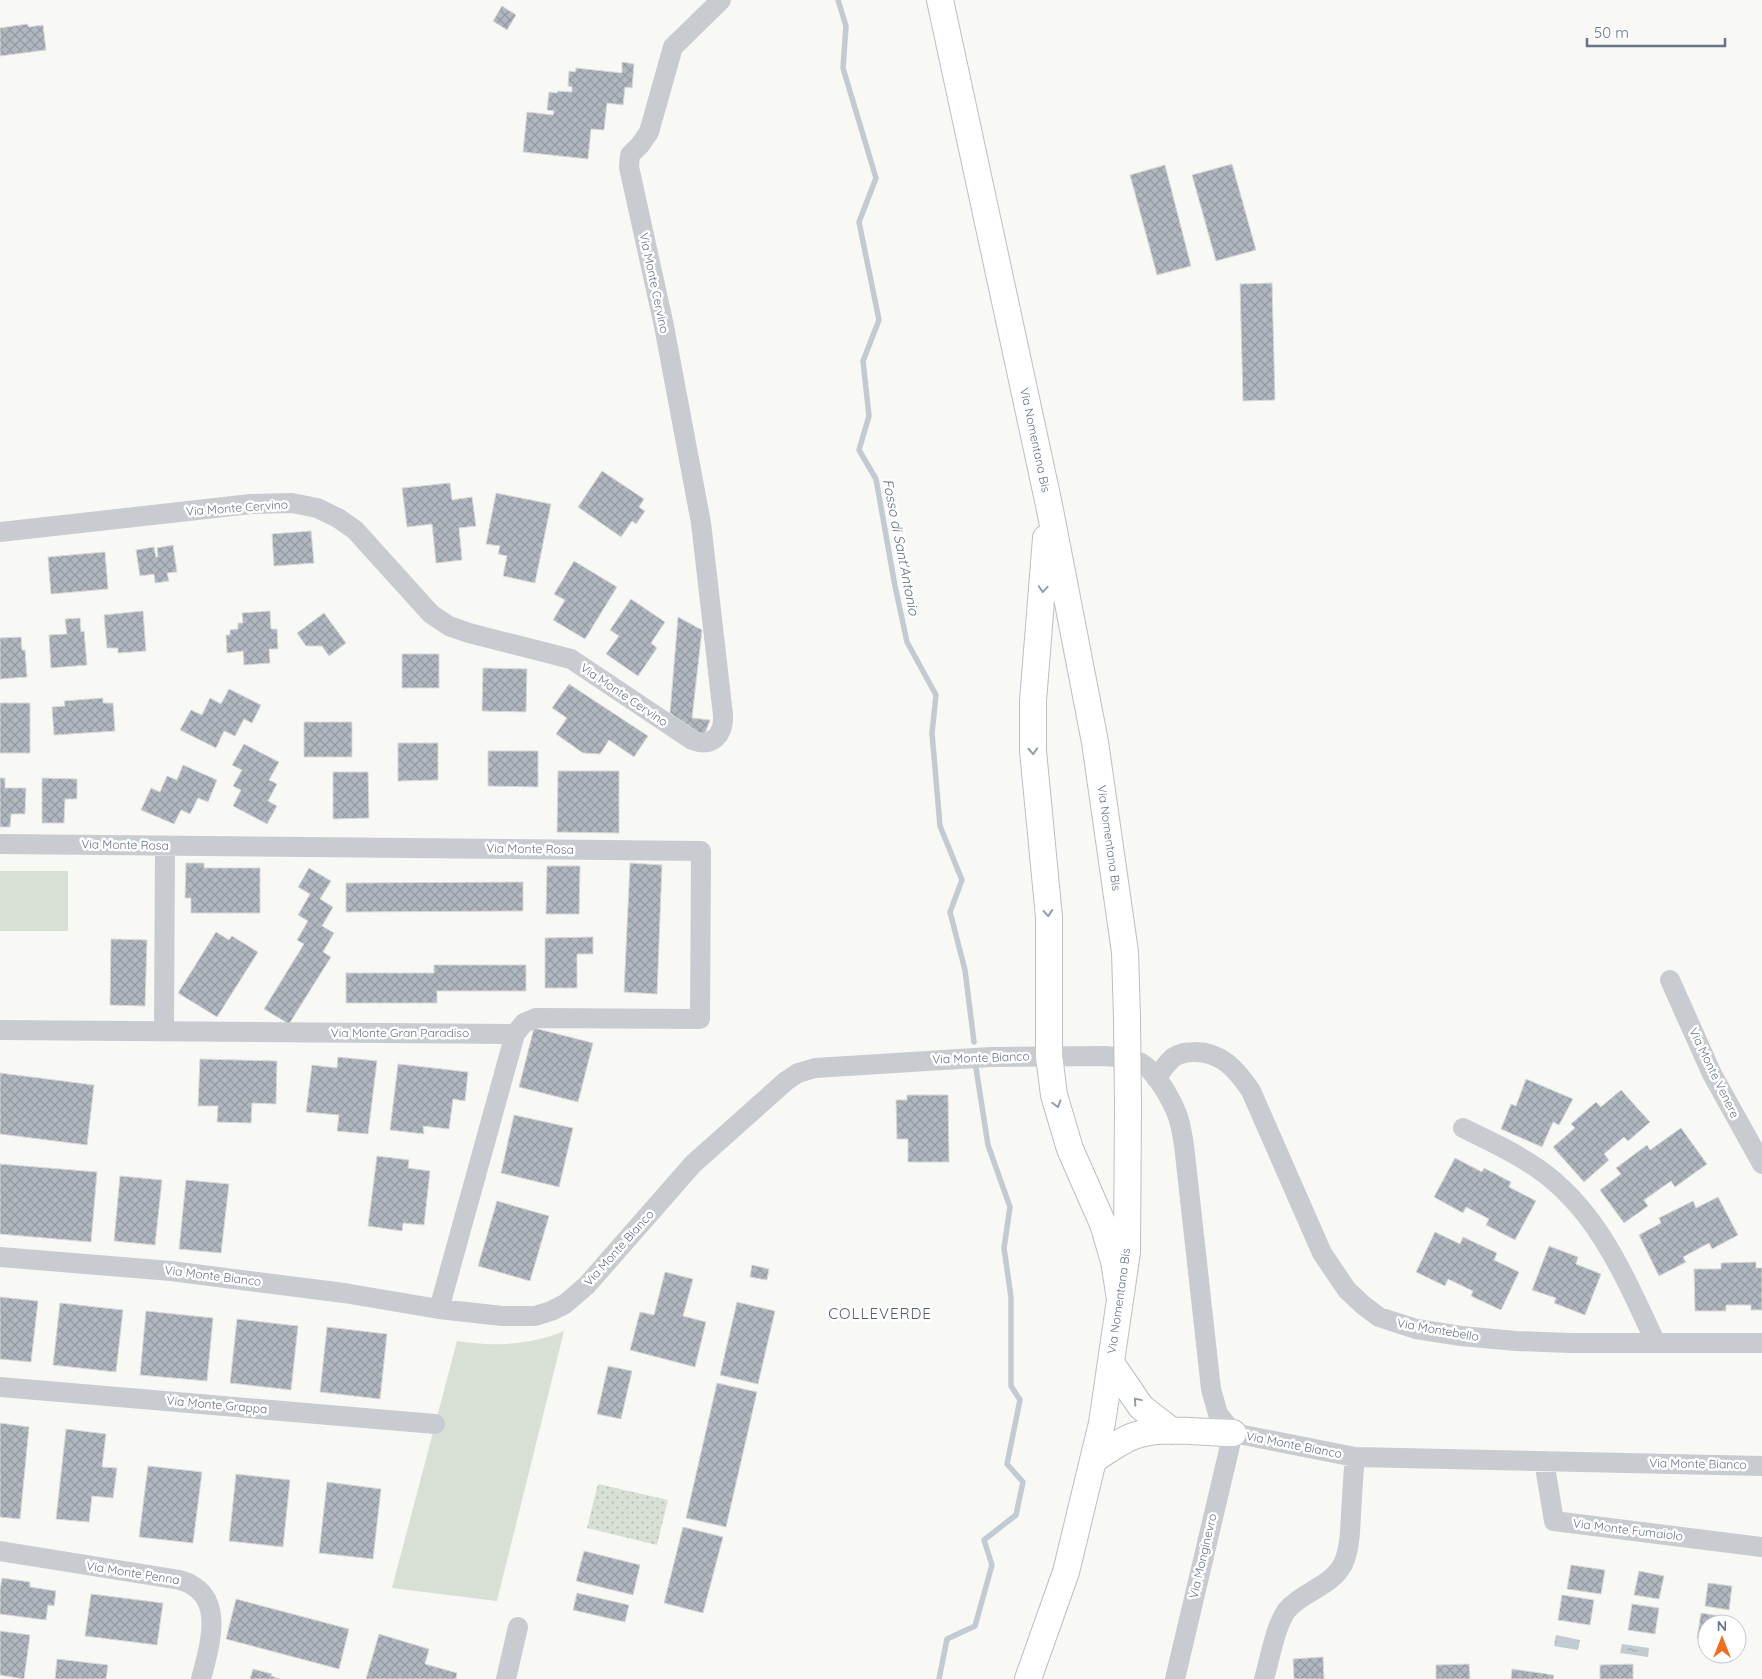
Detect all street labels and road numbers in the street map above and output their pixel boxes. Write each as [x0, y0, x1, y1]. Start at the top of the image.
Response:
street label: Via Monte Cervino [637, 231, 672, 334]
street label: Via Nomentana Bis [1017, 386, 1054, 494]
street label: Via Monte Cervino [185, 496, 288, 519]
street label: Via Monte Cervino [578, 660, 671, 729]
street label: Via Nomentana Bis [1095, 784, 1124, 892]
street label: Via Monte Rosa [81, 836, 169, 853]
street label: Via Monte Rosa [486, 840, 574, 857]
street label: Via Monte Gran Paradiso [331, 1025, 469, 1040]
street label: Via Monte Venere [1686, 1025, 1743, 1121]
street label: Via Monte Bianco [932, 1048, 1030, 1067]
street label: Via Monte Bianco [580, 1206, 657, 1289]
street label: Via Nomentana Bis [1104, 1247, 1133, 1355]
street label: Via Monte Bianco [164, 1262, 262, 1289]
street label: Via Montebello [1396, 1315, 1480, 1344]
street label: Via Monte Grappa [166, 1393, 268, 1416]
street label: Via Monte Bianco [1245, 1428, 1343, 1461]
street label: Via Monte Bianco [1649, 1455, 1747, 1472]
street label: Via Monginevro [1185, 1512, 1220, 1600]
street label: Via Monte Fumaiolo [1572, 1515, 1684, 1544]
street label: Via Monte Penna [85, 1558, 181, 1587]

